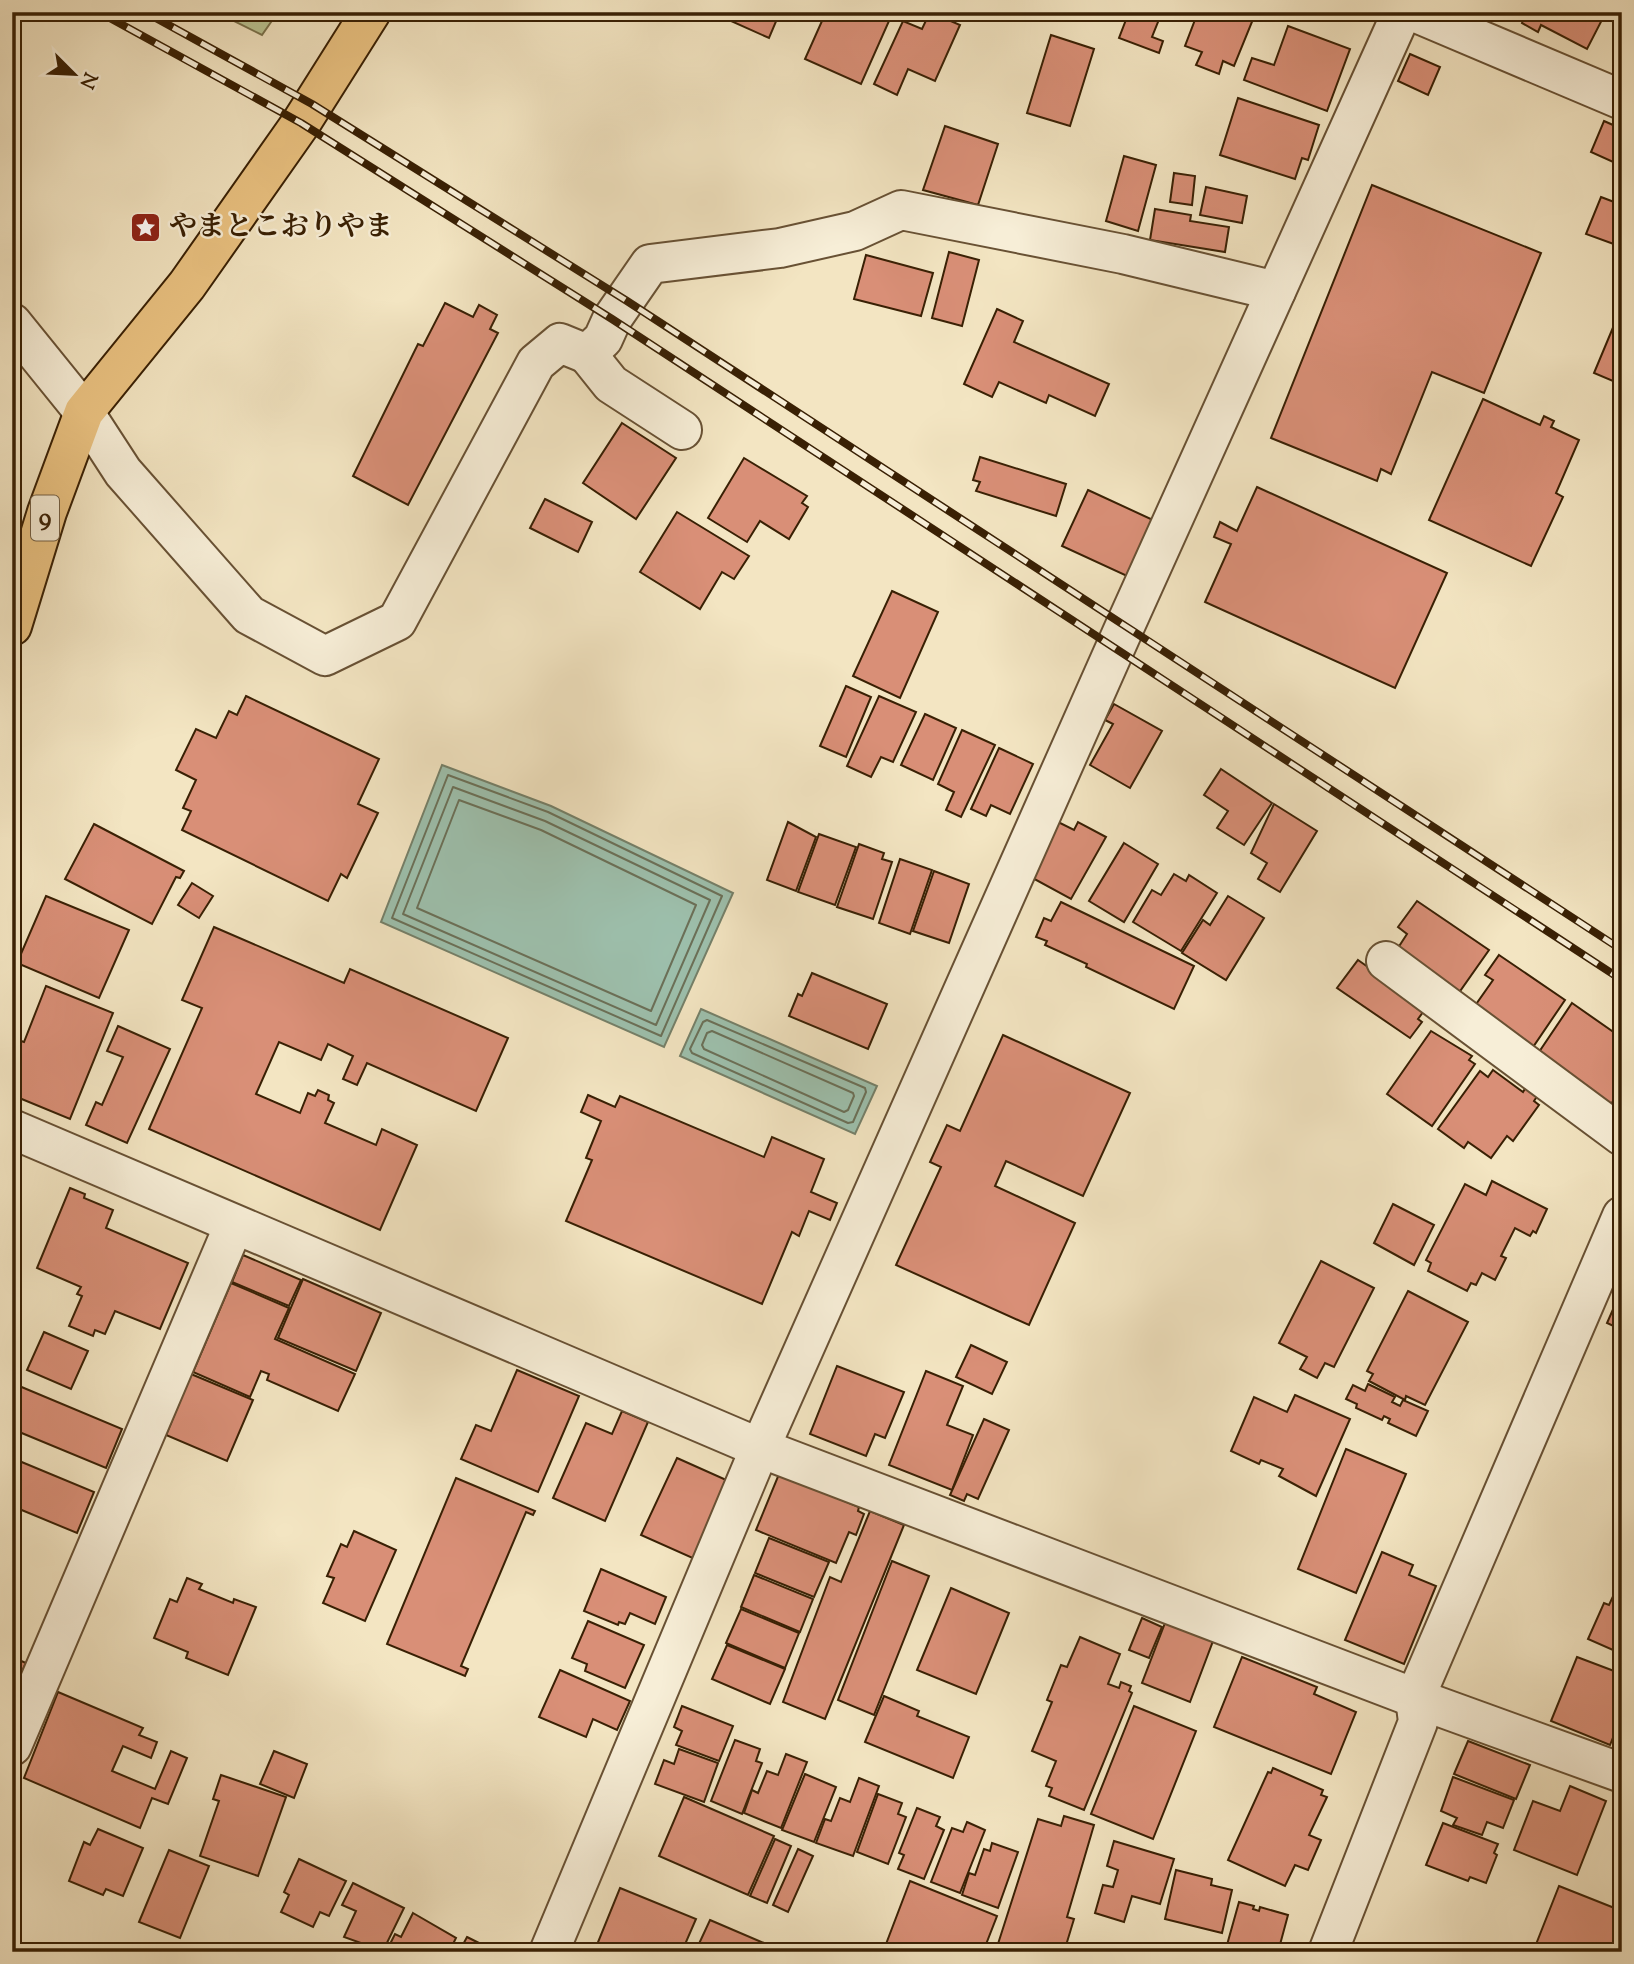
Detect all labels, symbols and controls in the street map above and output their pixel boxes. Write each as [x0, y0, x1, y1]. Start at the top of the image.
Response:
north arrow [38, 38, 108, 108]
text: N [72, 67, 103, 92]
place label: やまとこおりやま [169, 208, 393, 248]
place icon: やまとこおりやま [129, 211, 163, 245]
road number: 9 [31, 496, 59, 540]

